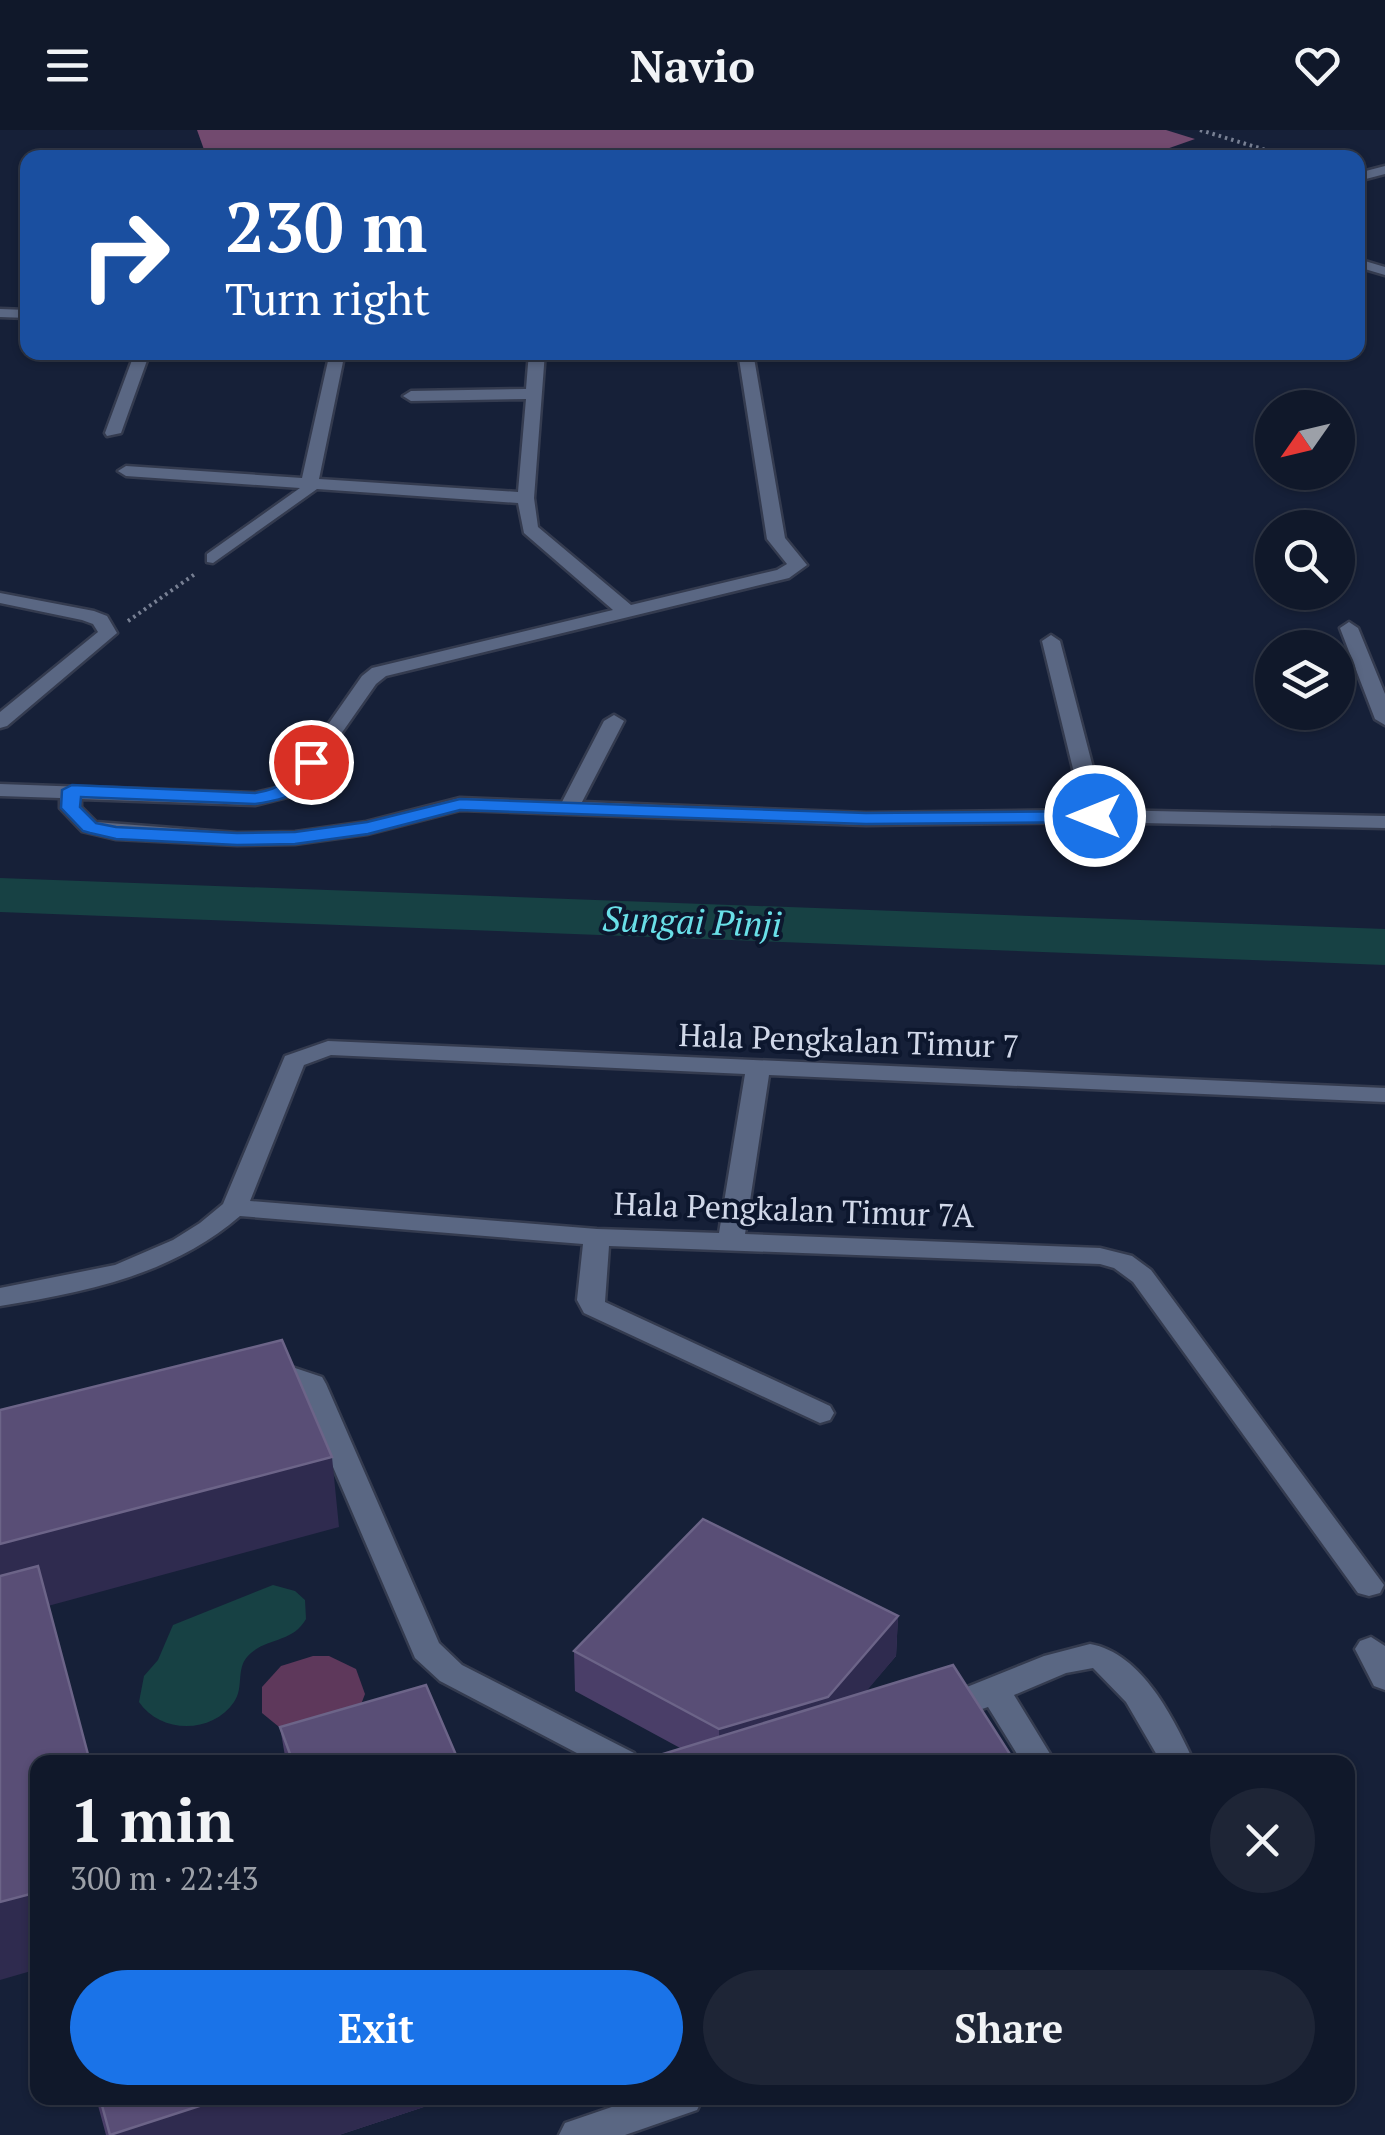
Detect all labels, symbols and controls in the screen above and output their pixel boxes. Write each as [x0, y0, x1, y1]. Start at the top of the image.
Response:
text: Navio [630, 35, 755, 95]
icon: menu [40, 38, 95, 93]
icon: heart [1290, 38, 1345, 93]
text: 230 m [225, 179, 427, 272]
icon: right [60, 190, 190, 320]
text: Turn right [225, 268, 430, 328]
north arrow [1255, 390, 1355, 490]
map controls [1255, 390, 1355, 730]
button: search [1255, 510, 1355, 610]
button: layers [1255, 630, 1355, 730]
pin [269, 720, 354, 805]
icon: arrive [284, 735, 339, 790]
position arrow [1043, 764, 1147, 868]
water label: Sungai Pinji [601, 895, 783, 947]
street label: Hala Pengkalan Timur 7 [678, 1013, 1020, 1067]
street label: Hala Pengkalan Timur 7A [613, 1182, 975, 1236]
text: 1 min [70, 1780, 234, 1859]
button: close [1210, 1788, 1315, 1893]
text: 300 m · 22:43 [70, 1857, 258, 1899]
button: Exit [70, 1970, 683, 2085]
button: Share [703, 1970, 1315, 2085]

